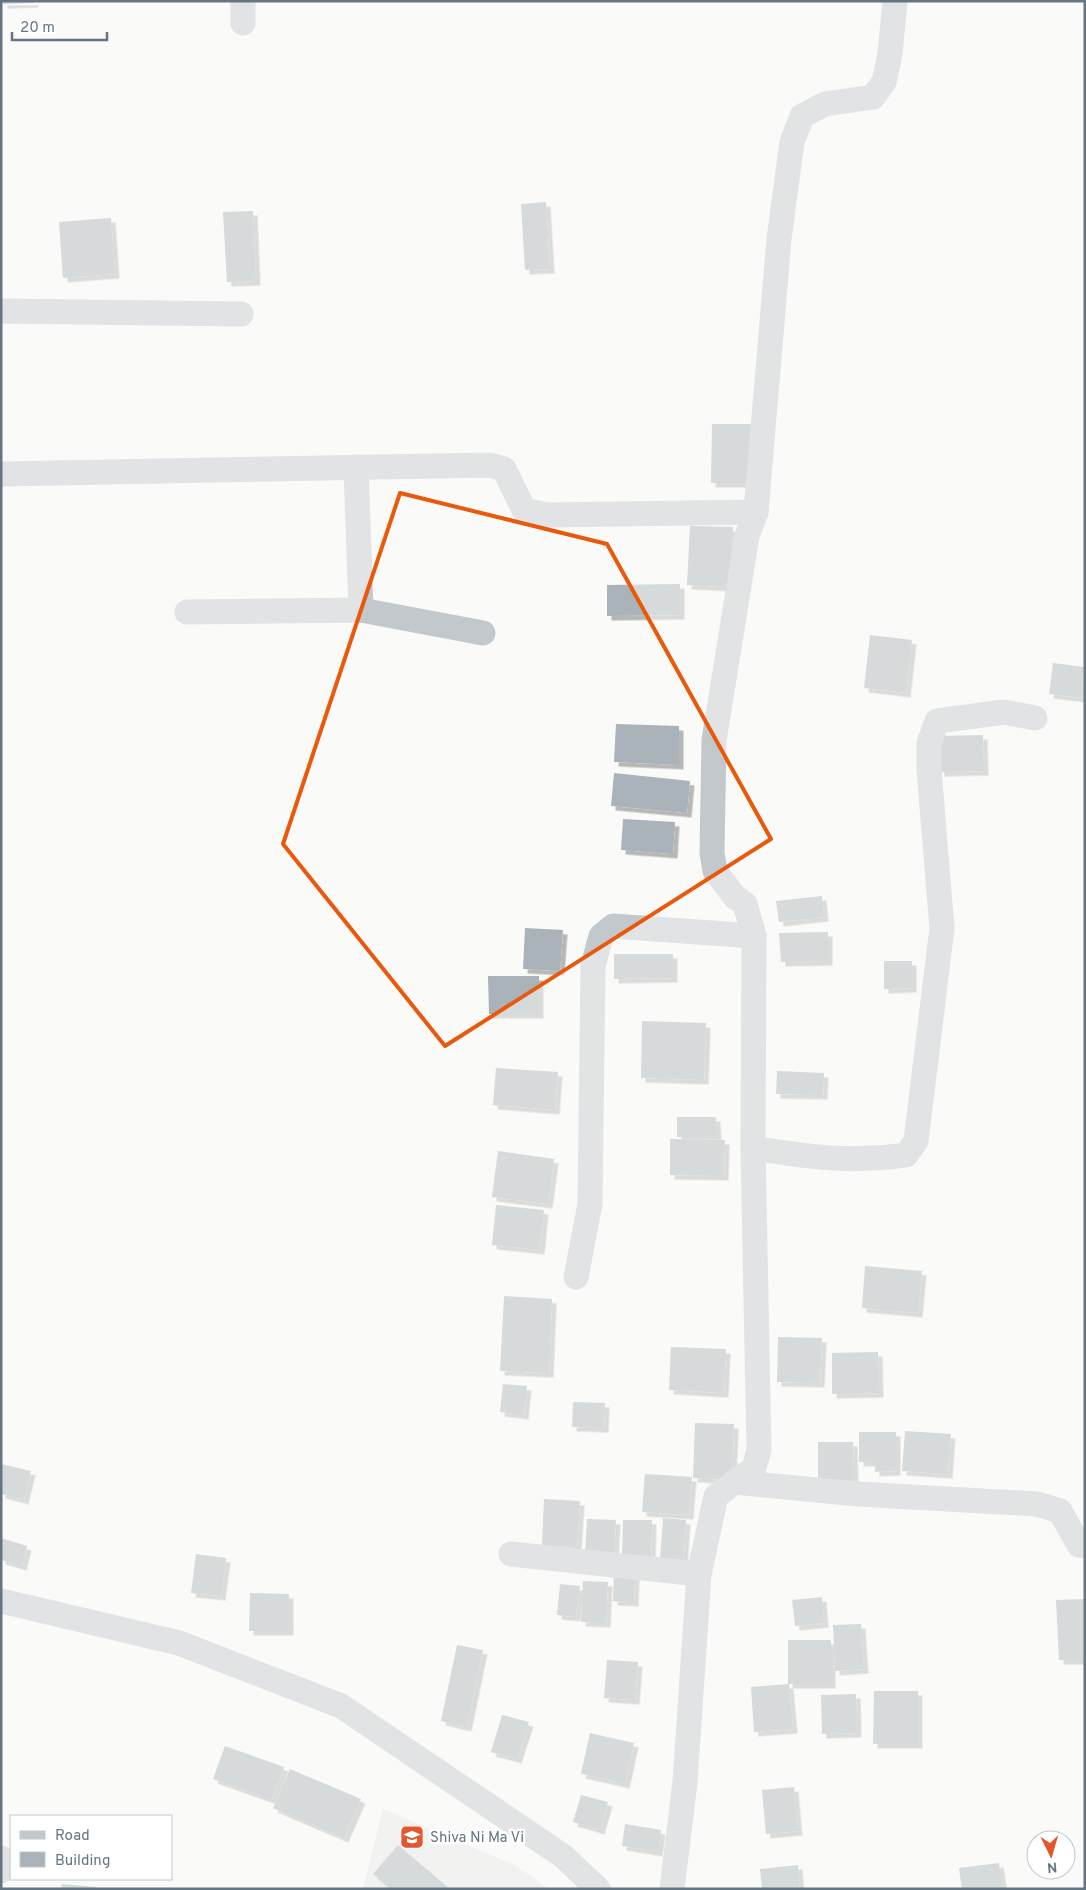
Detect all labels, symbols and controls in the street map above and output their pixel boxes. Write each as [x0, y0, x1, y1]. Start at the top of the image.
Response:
scale bar [12, 10, 108, 42]
text: 20 m [20, 19, 55, 38]
legend [10, 1815, 172, 1880]
school or university icon: Shiva Ni Ma Vi [399, 1824, 425, 1850]
text: Road [55, 1827, 90, 1846]
place label: Shiva Ni Ma Vi [430, 1829, 524, 1848]
north arrow [1026, 1830, 1076, 1880]
text: Building [55, 1852, 110, 1871]
text: N [1046, 1858, 1058, 1875]

